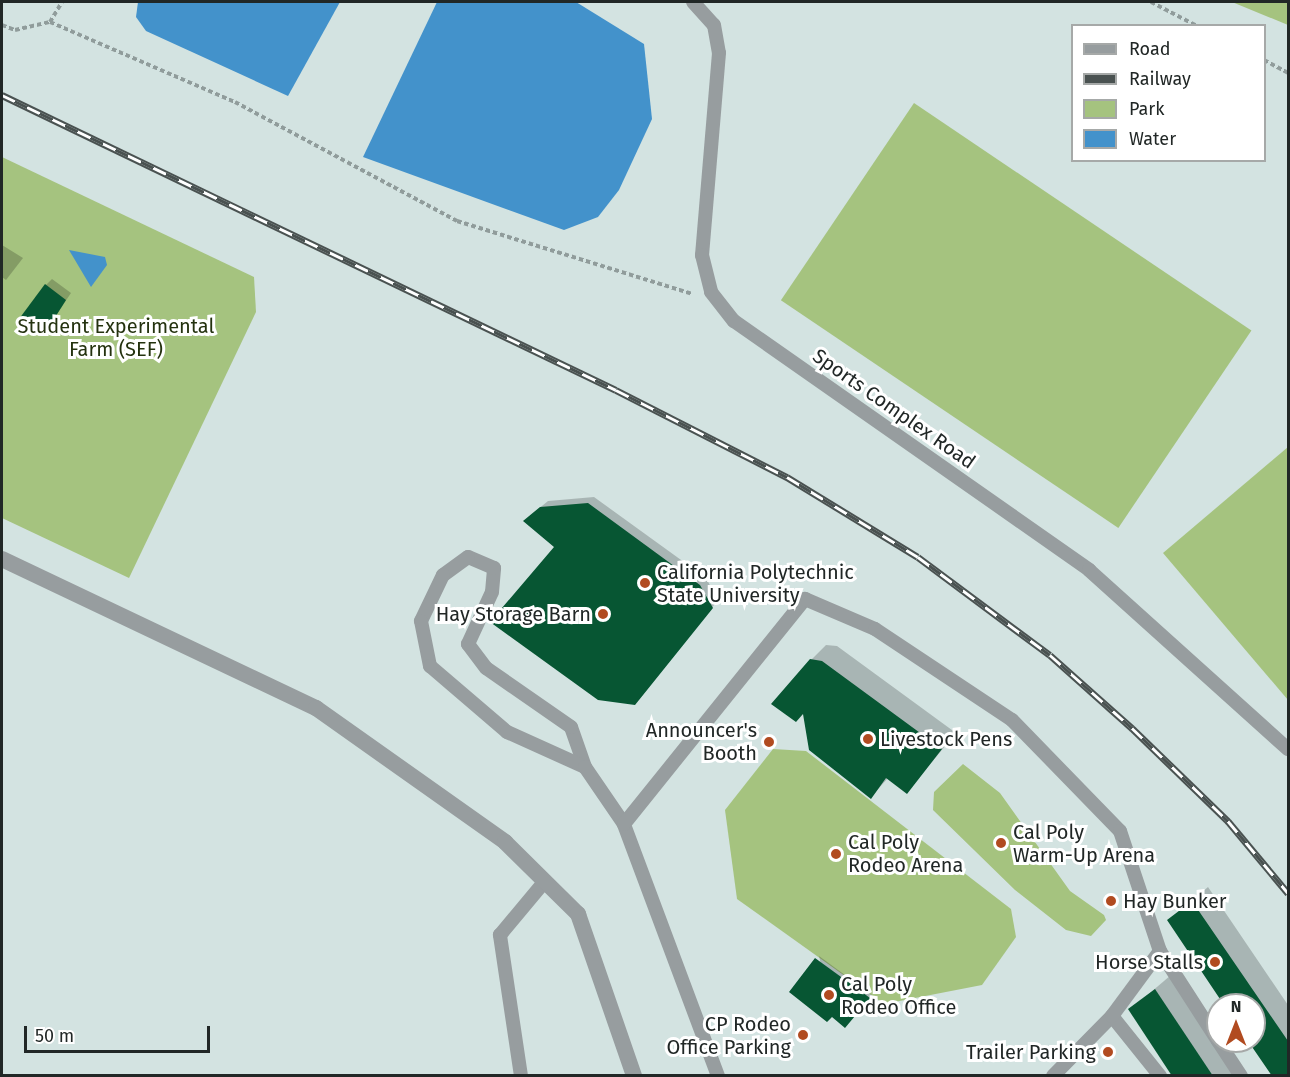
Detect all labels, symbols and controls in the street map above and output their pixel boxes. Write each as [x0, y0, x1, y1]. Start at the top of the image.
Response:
legend [1071, 24, 1266, 162]
text: Road [1129, 38, 1171, 60]
text: Railway [1129, 68, 1191, 90]
text: Park [1129, 98, 1164, 120]
text: Water [1129, 128, 1176, 150]
park label: Student Experimental Farm (SEF) [18, 315, 214, 362]
street label: Sports Complex Road [808, 344, 980, 474]
place label: California Polytechnic State University [657, 560, 854, 607]
marker: California Polytechnic State University [638, 576, 652, 590]
place label: Hay Storage Barn [436, 602, 591, 626]
marker: Hay Storage Barn [596, 607, 610, 621]
place label: Announcer's Booth [646, 718, 757, 765]
place label: Livestock Pens [880, 727, 1012, 751]
marker: Livestock Pens [861, 732, 875, 746]
marker: Announcer's Booth [762, 735, 776, 749]
place label: Cal Poly Warm-Up Arena [1013, 820, 1155, 867]
place label: Cal Poly Rodeo Arena [848, 831, 963, 878]
marker: Cal Poly Warm-Up Arena [994, 836, 1008, 850]
marker: Cal Poly Rodeo Arena [829, 847, 843, 861]
place label: Hay Bunker [1123, 889, 1227, 913]
marker: Hay Bunker [1104, 894, 1118, 908]
place label: Horse Stalls [1095, 950, 1203, 974]
marker: Horse Stalls [1208, 955, 1222, 969]
place label: Cal Poly Rodeo Office [841, 972, 956, 1019]
marker: Cal Poly Rodeo Office [822, 988, 836, 1002]
north arrow [1206, 993, 1266, 1053]
text: N [1231, 997, 1241, 1016]
place label: CP Rodeo Office Parking [666, 1012, 791, 1059]
scale bar [27, 1014, 213, 1052]
text: 50 m [35, 1025, 74, 1047]
marker: CP Rodeo Office Parking [796, 1028, 810, 1042]
place label: Trailer Parking [966, 1040, 1096, 1064]
marker: Trailer Parking [1101, 1045, 1115, 1059]

